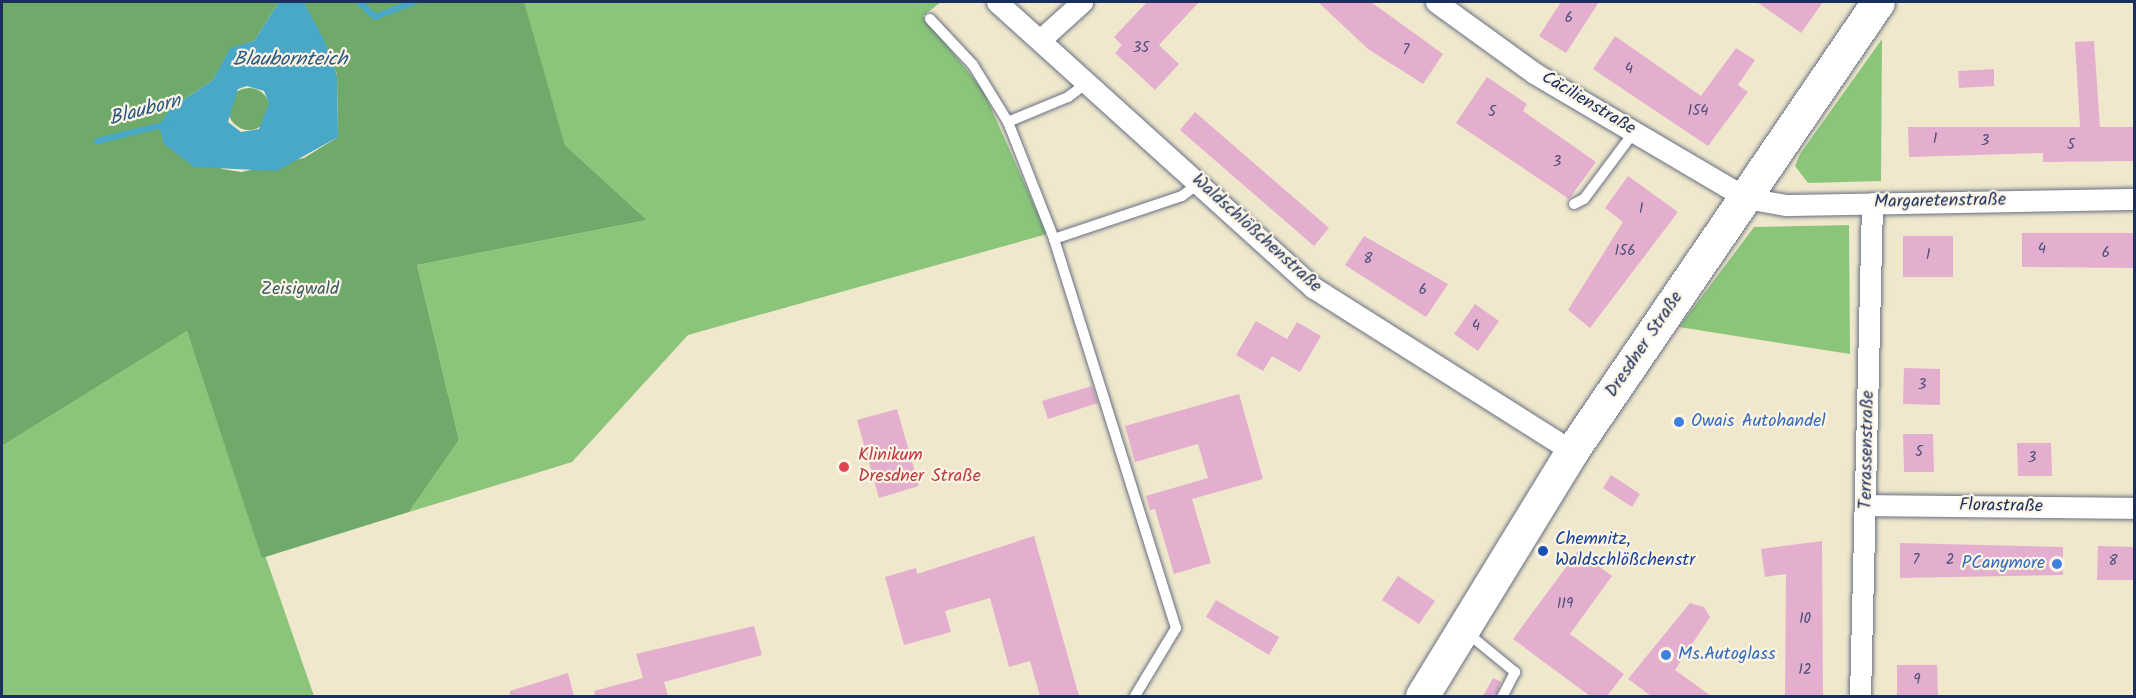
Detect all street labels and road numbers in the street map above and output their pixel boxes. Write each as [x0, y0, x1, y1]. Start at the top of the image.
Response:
street label: Cäcilienstraße [1537, 68, 1639, 140]
street label: Waldschlößchenstraße [1187, 170, 1325, 298]
street label: Margaretenstraße [1874, 190, 2006, 214]
street label: Dresdner Straße [1602, 288, 1688, 402]
street label: Terrassenstraße [1856, 390, 1880, 510]
street label: Florastraße [1959, 495, 2043, 519]

